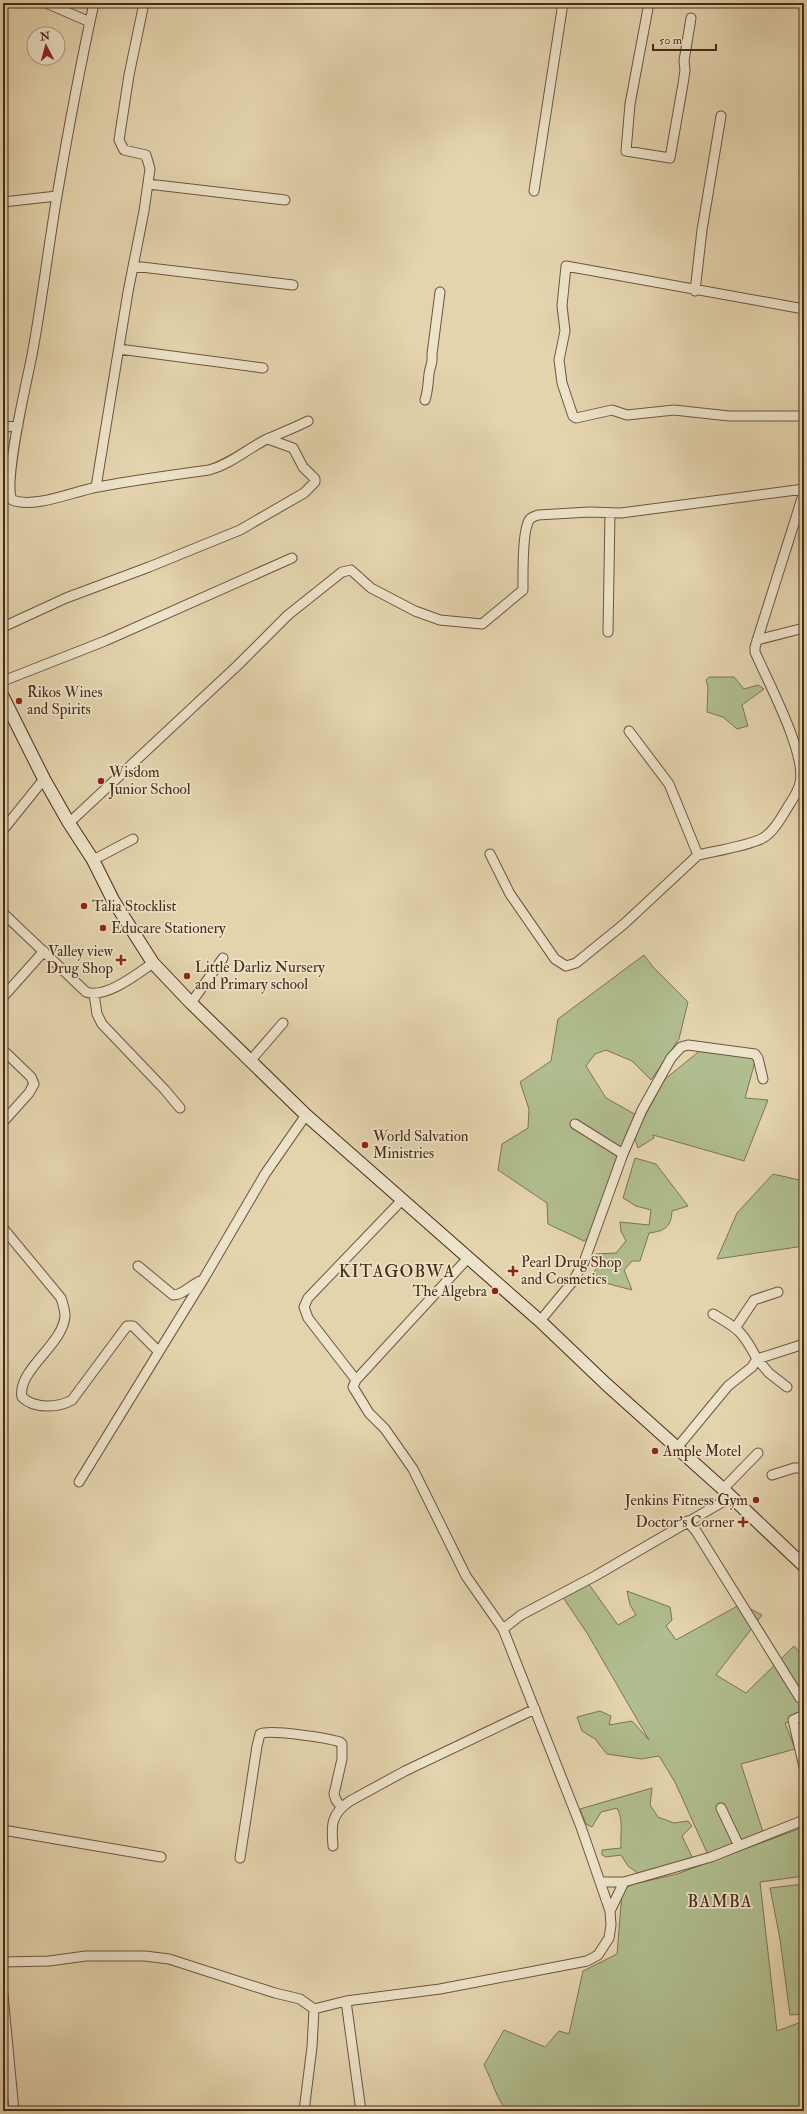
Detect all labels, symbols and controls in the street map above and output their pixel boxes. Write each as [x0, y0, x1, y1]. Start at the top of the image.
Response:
north arrow [26, 26, 66, 66]
scale bar [653, 26, 716, 52]
text: N [38, 29, 52, 44]
text: 50 m [659, 33, 683, 48]
place label: Rikos Wines and Spirits [27, 683, 103, 720]
marker: Rikos Wines and Spirits [14, 696, 24, 706]
place label: Wisdom Junior School [108, 763, 191, 800]
marker: Wisdom Junior School [96, 776, 106, 786]
place label: Talia Stocklist [92, 897, 176, 916]
marker: Talia Stocklist [79, 901, 89, 911]
place label: Educare Stationery [111, 919, 226, 938]
marker: Educare Stationery [98, 923, 108, 933]
place label: Valley view Drug Shop [46, 942, 114, 979]
marker: Valley view Drug Shop [116, 955, 126, 965]
place label: Little Darliz Nursery and Primary school [195, 958, 325, 994]
marker: Little Darliz Nursery and Primary school [182, 971, 192, 981]
place label: World Salvation Ministries [372, 1127, 469, 1163]
marker: World Salvation Ministries [360, 1140, 370, 1150]
place label: Pearl Drug Shop and Cosmetics [521, 1253, 622, 1289]
district label: KITAGOBWA [339, 1261, 455, 1282]
marker: Pearl Drug Shop and Cosmetics [508, 1266, 518, 1276]
place label: The Algebra [412, 1282, 488, 1301]
marker: The Algebra [490, 1286, 500, 1296]
place label: Ample Motel [662, 1442, 741, 1462]
marker: Ample Motel [650, 1446, 660, 1456]
place label: Jenkins Fitness Gym [624, 1491, 748, 1511]
marker: Jenkins Fitness Gym [751, 1495, 761, 1505]
place label: Doctor's Corner [636, 1513, 734, 1532]
marker: Doctor's Corner [737, 1516, 749, 1528]
district label: BAMBA [687, 1891, 753, 1912]

